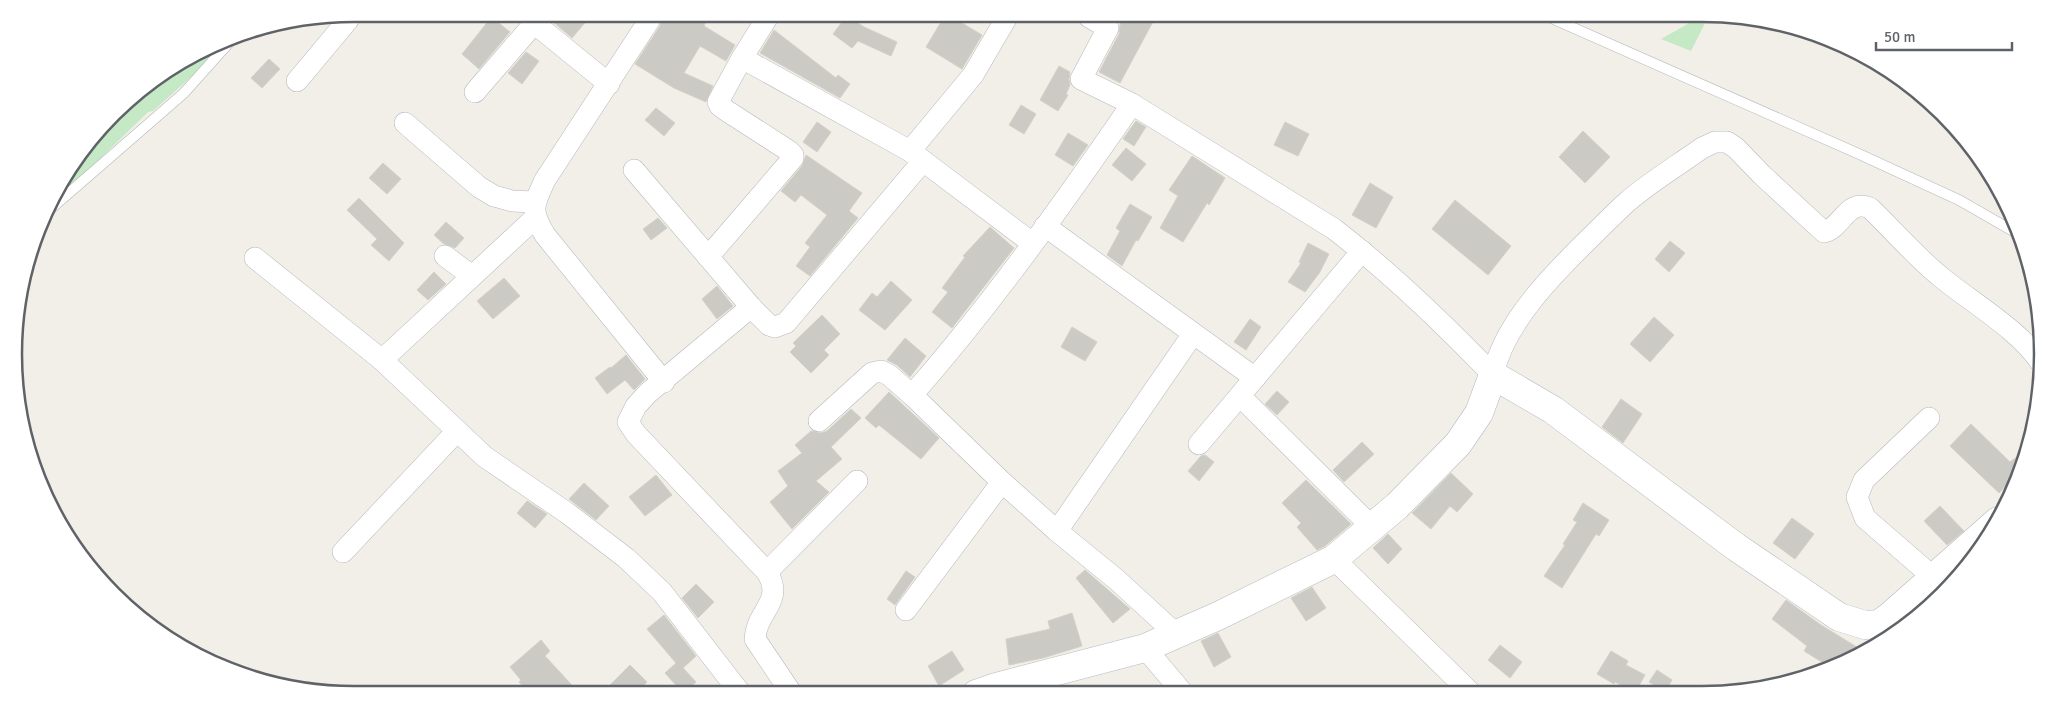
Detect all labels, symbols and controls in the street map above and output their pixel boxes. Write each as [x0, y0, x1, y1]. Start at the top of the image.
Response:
scale bar [1876, 20, 2012, 52]
text: 50 m [1884, 28, 1915, 46]

